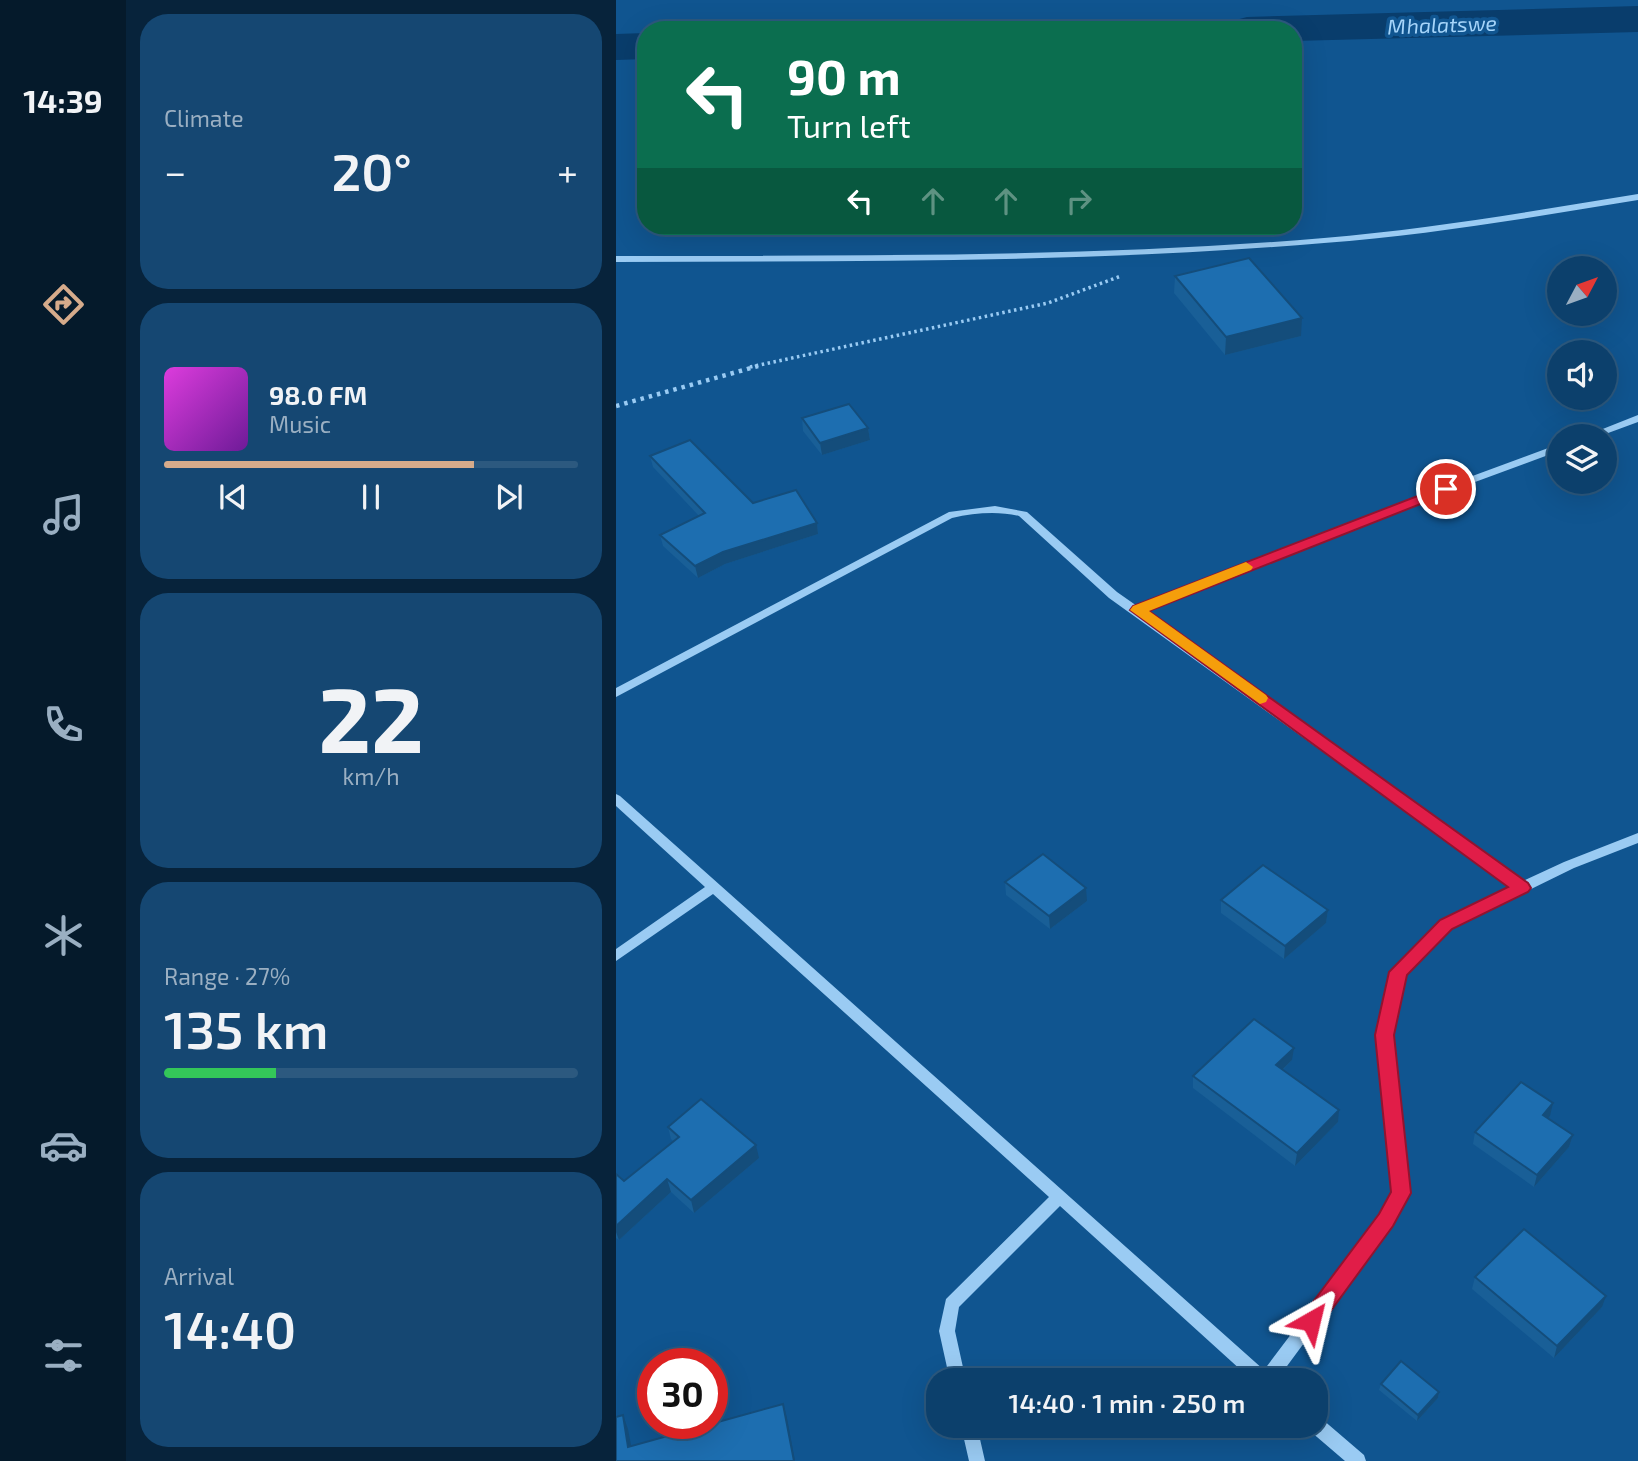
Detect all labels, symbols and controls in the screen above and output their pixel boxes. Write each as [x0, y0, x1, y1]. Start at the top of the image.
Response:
water label: Mhalatswe [1387, 10, 1497, 38]
text: 90 m [787, 46, 901, 105]
icon: left [672, 49, 763, 140]
text: 14:39 [23, 81, 103, 119]
text: Climate [164, 104, 244, 132]
text: Turn left [787, 106, 911, 144]
text: 20° [331, 139, 412, 201]
text: − [164, 148, 186, 194]
text: + [557, 148, 578, 194]
icon: left [841, 182, 879, 220]
icon: ahead [914, 182, 952, 220]
icon: ahead [987, 182, 1025, 220]
icon: right [1060, 182, 1098, 220]
north arrow [1547, 256, 1617, 326]
map controls [1547, 256, 1617, 494]
icon: directions [39, 280, 88, 329]
button: sound [1547, 340, 1617, 410]
text: 98.0 FM [269, 379, 367, 410]
text: Music [269, 410, 331, 438]
button: layers [1547, 424, 1617, 494]
pin [1416, 459, 1476, 519]
icon: arrive [1427, 470, 1465, 508]
icon: previous [214, 478, 252, 516]
icon: pause [352, 478, 390, 516]
icon: next [490, 478, 528, 516]
icon: music [39, 490, 88, 539]
text: 22 [318, 662, 424, 771]
icon: phone [39, 700, 88, 749]
text: km/h [342, 762, 400, 790]
icon: climate [39, 911, 88, 960]
text: Range · 27% [164, 962, 290, 990]
text: 135 km [164, 997, 328, 1059]
icon: car [39, 1121, 88, 1170]
text: Arrival [164, 1262, 234, 1290]
position arrow [1274, 1284, 1348, 1358]
text: 14:40 [164, 1297, 296, 1359]
icon: filters [39, 1331, 88, 1380]
speed limit sign: 30 [637, 1348, 728, 1439]
text: 14:40 · 1 min · 250 m [1009, 1387, 1245, 1418]

